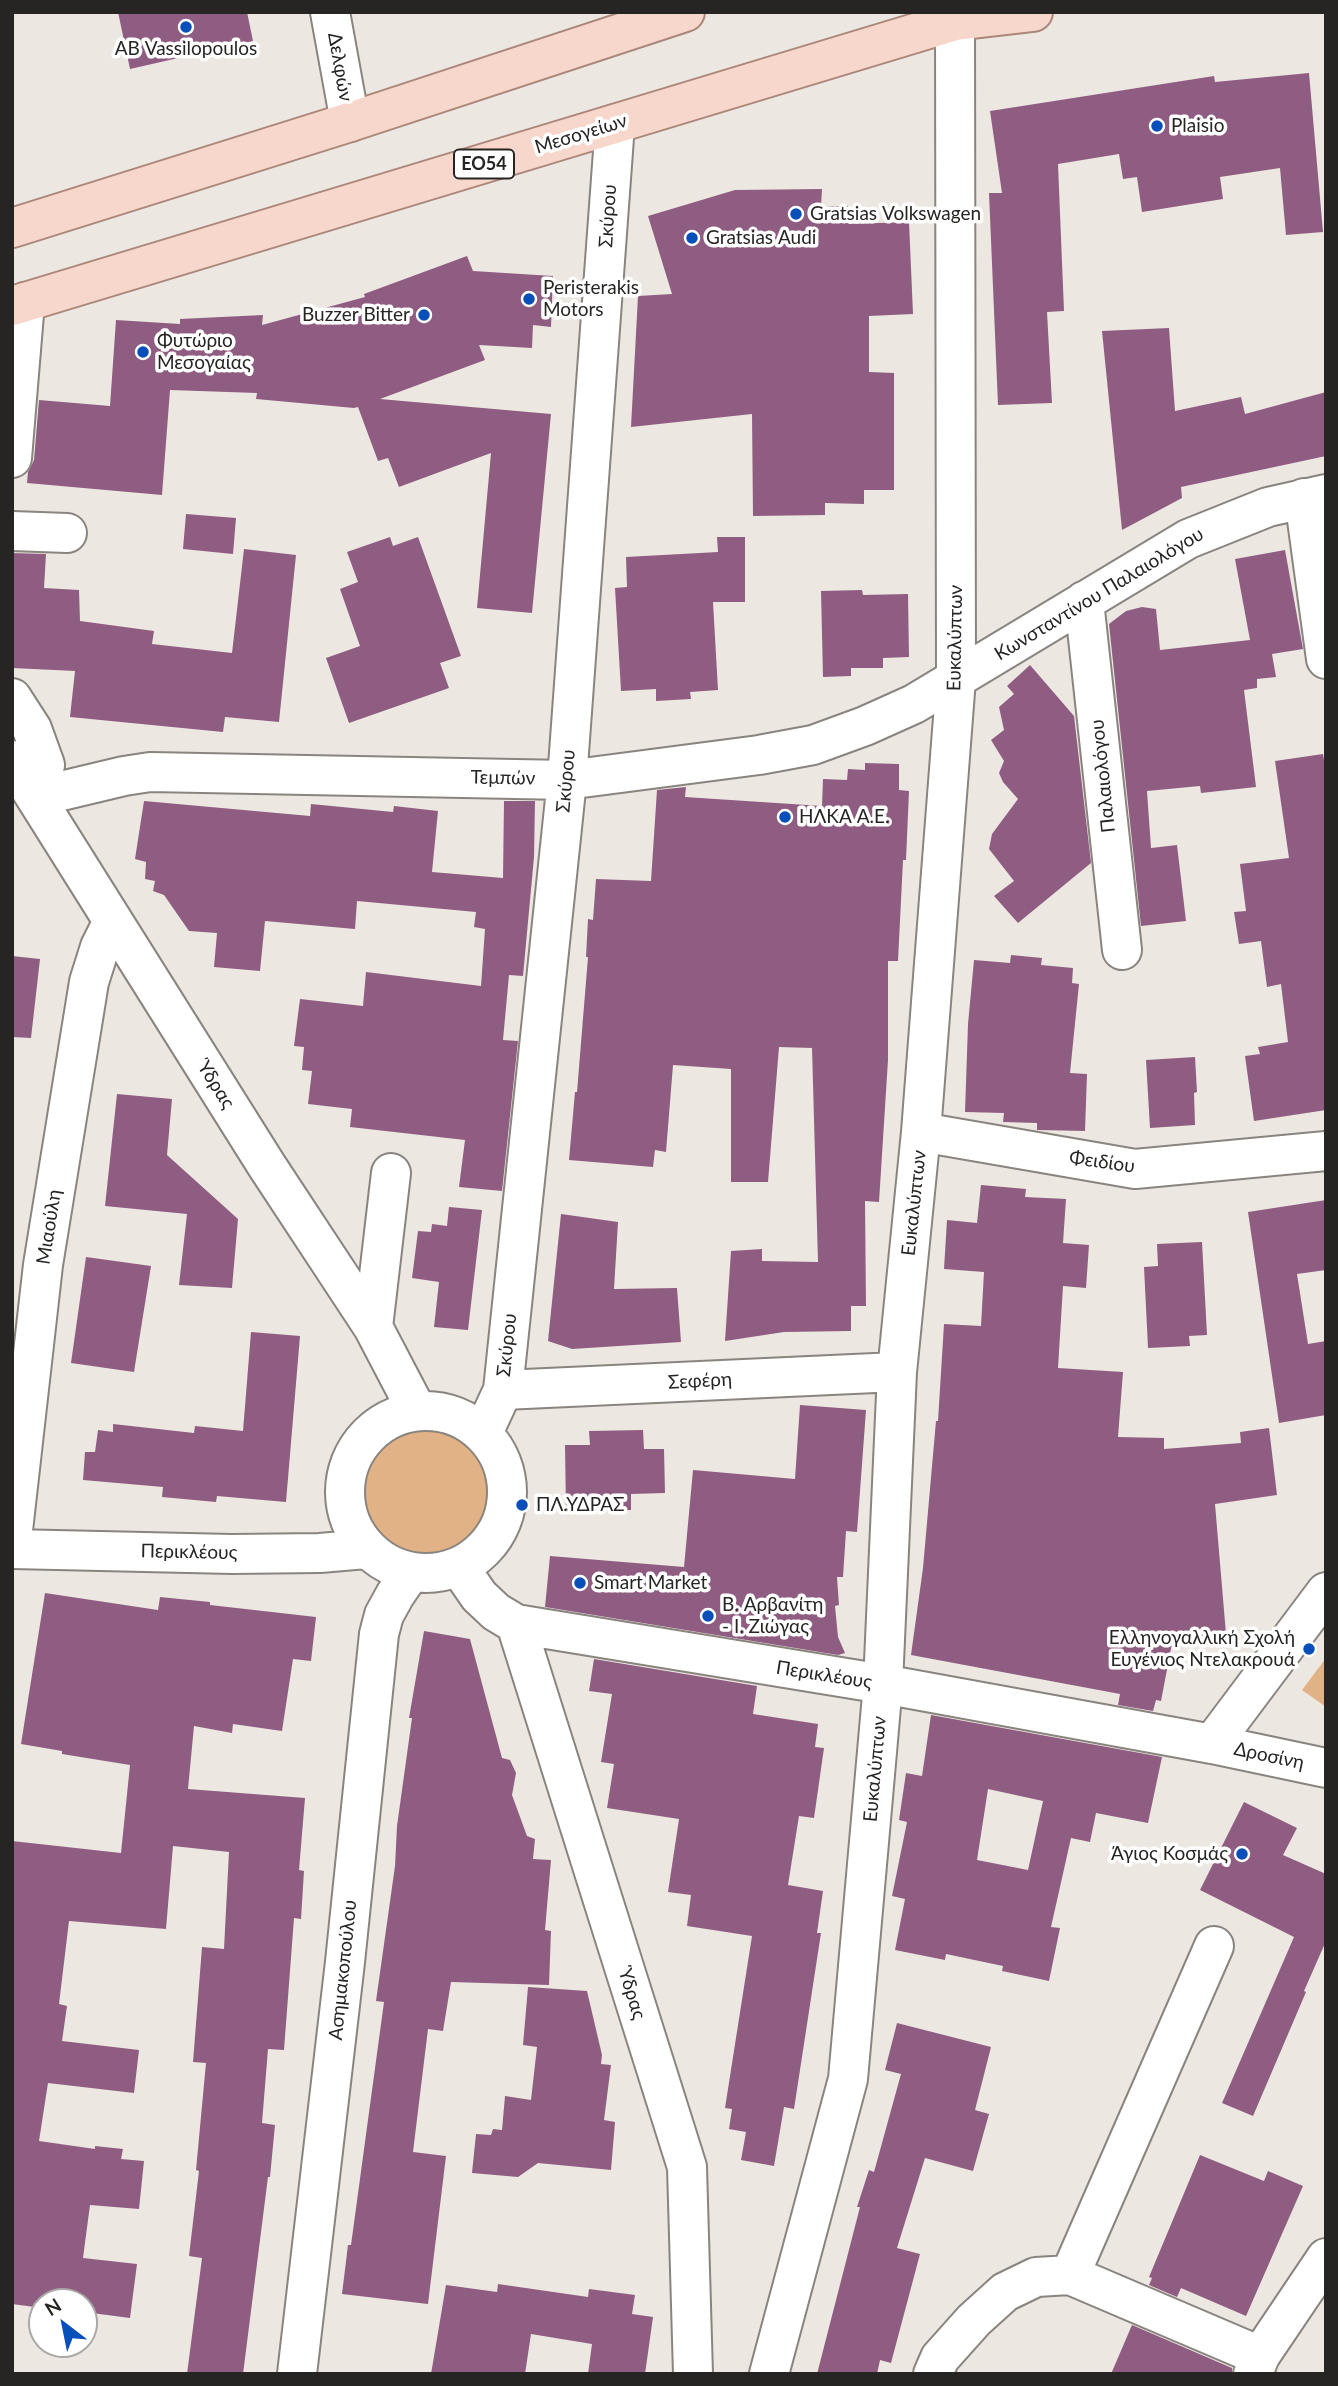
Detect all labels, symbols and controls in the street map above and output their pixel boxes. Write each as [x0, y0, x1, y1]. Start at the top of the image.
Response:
marker: AB Vassilopoulos [178, 19, 194, 35]
street label: Δελφών [323, 31, 357, 103]
place label: AB Vassilopoulos [115, 38, 257, 60]
street label: Μεσογείων [532, 109, 630, 159]
place label: Plaisio [1171, 115, 1224, 137]
marker: Plaisio [1149, 118, 1165, 134]
road number: ΕΟ54 [454, 149, 514, 178]
street label: Σκύρου [594, 184, 622, 248]
place label: Gratsias Volkswagen [810, 203, 981, 225]
marker: Gratsias Volkswagen [788, 206, 804, 222]
place label: Gratsias Audi [706, 227, 816, 249]
marker: Gratsias Audi [684, 230, 700, 246]
place label: Peristerakis Motors [543, 277, 639, 321]
marker: Peristerakis Motors [521, 291, 537, 307]
place label: Buzzer Bitter [302, 304, 410, 326]
marker: Buzzer Bitter [416, 307, 432, 323]
place label: Φυτώριο Μεσογαίας [157, 330, 251, 374]
marker: Φυτώριο Μεσογαίας [135, 344, 151, 360]
street label: Κωνσταντίνου Παλαιολόγου [990, 522, 1208, 666]
street label: Ευκαλύπτων [943, 585, 967, 691]
street label: Παλαιολόγου [1086, 718, 1120, 834]
street label: Σκύρου [552, 748, 580, 814]
street label: Τεμπών [470, 766, 536, 790]
place label: ΗΛΚΑ Α.Ε. [799, 806, 889, 828]
marker: ΗΛΚΑ Α.Ε. [777, 809, 793, 825]
street label: Ύδρας [193, 1057, 239, 1113]
street label: Φειδίου [1068, 1146, 1136, 1178]
street label: Ευκαλύπτων [897, 1149, 931, 1257]
street label: Μιαούλη [32, 1188, 66, 1266]
street label: Σκύρου [492, 1312, 522, 1378]
street label: Σεφέρη [667, 1368, 733, 1394]
place label: ΠΛ.ΥΔΡΑΣ [536, 1494, 625, 1516]
marker: ΠΛ.ΥΔΡΑΣ [514, 1497, 530, 1513]
street label: Περικλέους [140, 1540, 238, 1564]
place label: Smart Market [594, 1572, 707, 1594]
marker: Smart Market [572, 1575, 588, 1591]
place label: Β. Αρβανίτη - Ι. Ζιώγας [722, 1594, 823, 1638]
marker: Β. Αρβανίτη - Ι. Ζιώγας [700, 1608, 716, 1624]
place label: Ελληνογαλλική Σχολή Ευγένιος Ντελακρουά [1109, 1627, 1295, 1671]
marker: Ελληνογαλλική Σχολή Ευγένιος Ντελακρουά [1301, 1641, 1317, 1657]
street label: Περικλέους [774, 1656, 874, 1694]
street label: Ευκαλύπτων [859, 1715, 891, 1823]
street label: Δροσίνη [1232, 1737, 1306, 1775]
place label: Άγιος Κοσμάς [1111, 1843, 1228, 1865]
marker: Άγιος Κοσμάς [1234, 1846, 1250, 1862]
street label: Ασημακοπούλου [324, 1899, 362, 2041]
street label: Ύδρας [613, 1966, 651, 2022]
north arrow [28, 2288, 98, 2358]
text: N [40, 2293, 65, 2320]

